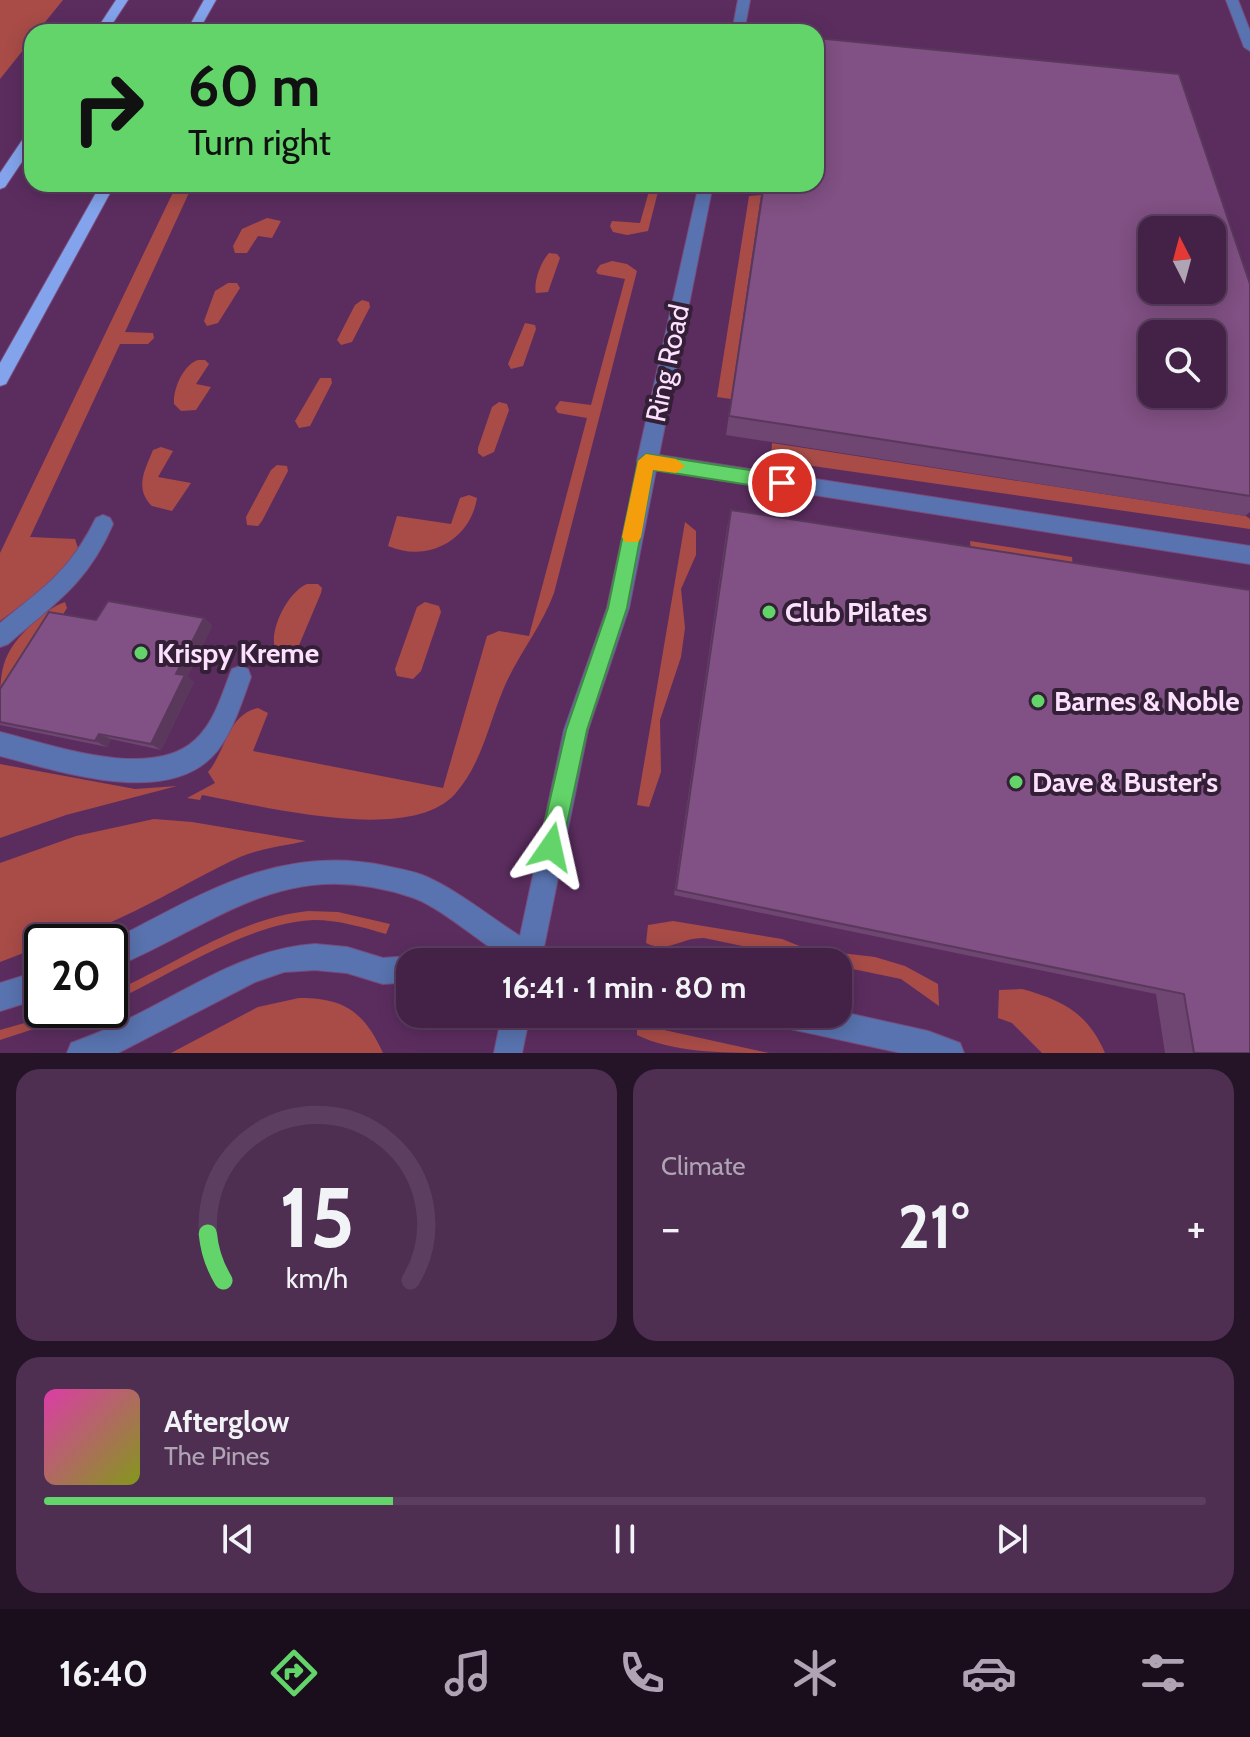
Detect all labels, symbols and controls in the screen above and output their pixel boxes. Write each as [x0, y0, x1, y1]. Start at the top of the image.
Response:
text: 60 m [188, 52, 320, 120]
icon: right [56, 56, 160, 160]
text: Turn right [188, 120, 331, 164]
north arrow [1138, 216, 1226, 304]
map controls [1138, 216, 1226, 408]
street label: Ring Road [638, 301, 696, 425]
button: search [1138, 320, 1226, 408]
pin [748, 449, 816, 517]
icon: arrive [760, 461, 804, 505]
place label: Club Pilates [785, 595, 927, 629]
marker: Club Pilates [760, 603, 778, 621]
place label: Krispy Kreme [157, 636, 319, 670]
marker: Krispy Kreme [132, 644, 150, 662]
place label: Barnes & Noble [1054, 684, 1240, 718]
marker: Barnes & Noble [1029, 692, 1047, 710]
place label: Dave & Buster's [1032, 765, 1218, 799]
marker: Dave & Buster's [1007, 773, 1025, 791]
position arrow [509, 805, 593, 889]
speed limit sign: 20 [24, 924, 128, 1028]
text: 16:41 · 1 min · 80 m [502, 969, 746, 1006]
text: Climate [661, 1150, 746, 1182]
text: 15 [279, 1167, 354, 1268]
text: 21° [898, 1190, 969, 1263]
text: − [661, 1201, 680, 1254]
text: + [1187, 1201, 1206, 1254]
text: km/h [285, 1260, 348, 1295]
text: Afterglow [164, 1403, 290, 1440]
text: The Pines [164, 1440, 270, 1472]
icon: previous [216, 1517, 260, 1561]
icon: pause [603, 1517, 647, 1561]
icon: next [990, 1517, 1034, 1561]
icon: directions [266, 1645, 322, 1701]
icon: music [440, 1645, 496, 1701]
icon: phone [614, 1645, 670, 1701]
icon: climate [787, 1645, 843, 1701]
icon: car [961, 1645, 1017, 1701]
icon: filters [1135, 1645, 1191, 1701]
text: 16:40 [59, 1651, 148, 1695]

